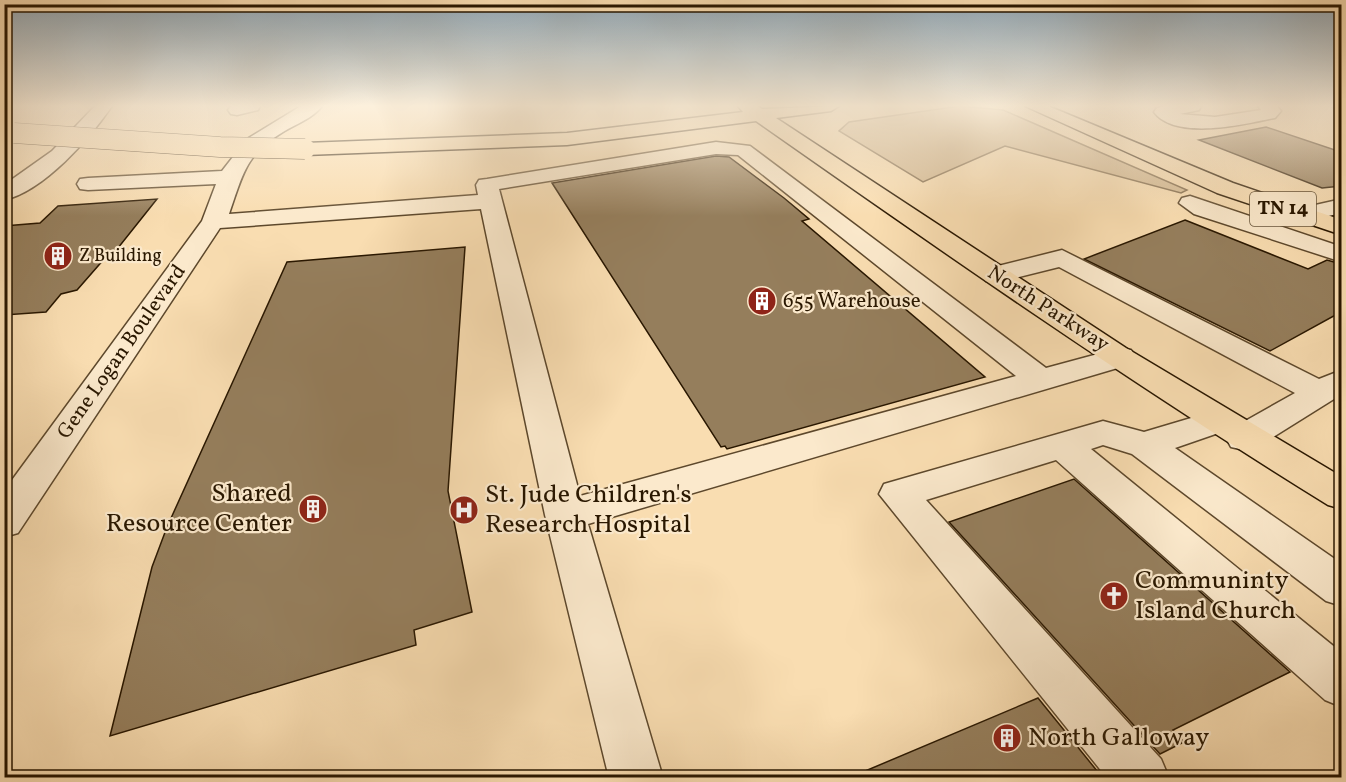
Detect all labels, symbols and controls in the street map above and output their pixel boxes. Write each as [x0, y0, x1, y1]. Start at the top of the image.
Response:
road number: TN 14 [1250, 192, 1316, 226]
building icon: Z Building [42, 240, 74, 272]
place label: Z Building [79, 244, 162, 269]
street label: Gene Logan Boulevard [51, 259, 193, 445]
street label: North Parkway [981, 259, 1115, 360]
building icon: 655 Warehouse [746, 285, 778, 317]
place label: 655 Warehouse [783, 287, 921, 316]
place label: Shared Resource Center [106, 476, 292, 542]
place label: St. Jude Children's Research Hospital [485, 477, 692, 543]
building icon: Shared Resource Center [297, 493, 329, 525]
hospital icon: St. Jude Children's Research Hospital [448, 494, 480, 526]
place label: Communinty Island Church [1135, 563, 1296, 629]
church icon: Communinty Island Church [1098, 580, 1130, 612]
place label: North Galloway [1028, 720, 1209, 756]
building icon: North Galloway [991, 722, 1023, 754]

